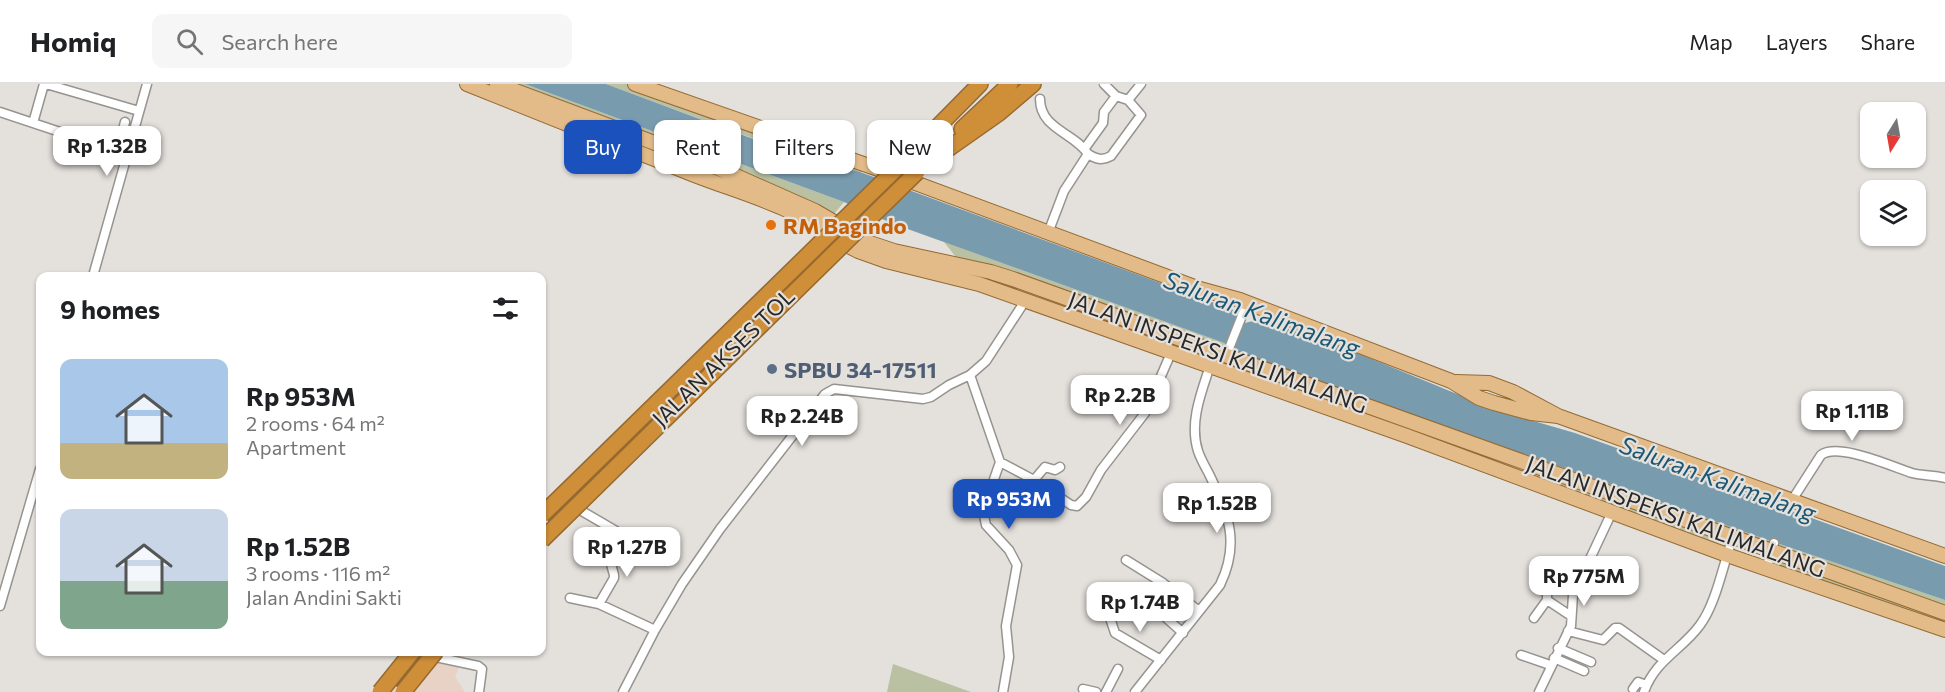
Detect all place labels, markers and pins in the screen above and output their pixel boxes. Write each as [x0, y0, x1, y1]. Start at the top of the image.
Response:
pin: Rp 1.32B [45, 126, 169, 177]
place label: RM Bagindo [783, 212, 907, 239]
marker: RM Bagindo [764, 218, 778, 232]
place label: SPBU 34-17511 [784, 356, 937, 383]
marker: SPBU 34-17511 [765, 362, 779, 376]
pin: Rp 2.2B [1065, 375, 1175, 426]
pin: Rp 1.11B [1790, 391, 1914, 442]
pin: Rp 2.24B [740, 396, 864, 447]
pin: Rp 953M [954, 479, 1064, 530]
pin: Rp 1.52B [1155, 483, 1279, 534]
pin: Rp 1.27B [565, 527, 689, 578]
pin: Rp 775M [1529, 556, 1639, 607]
pin: Rp 1.74B [1078, 582, 1202, 633]

